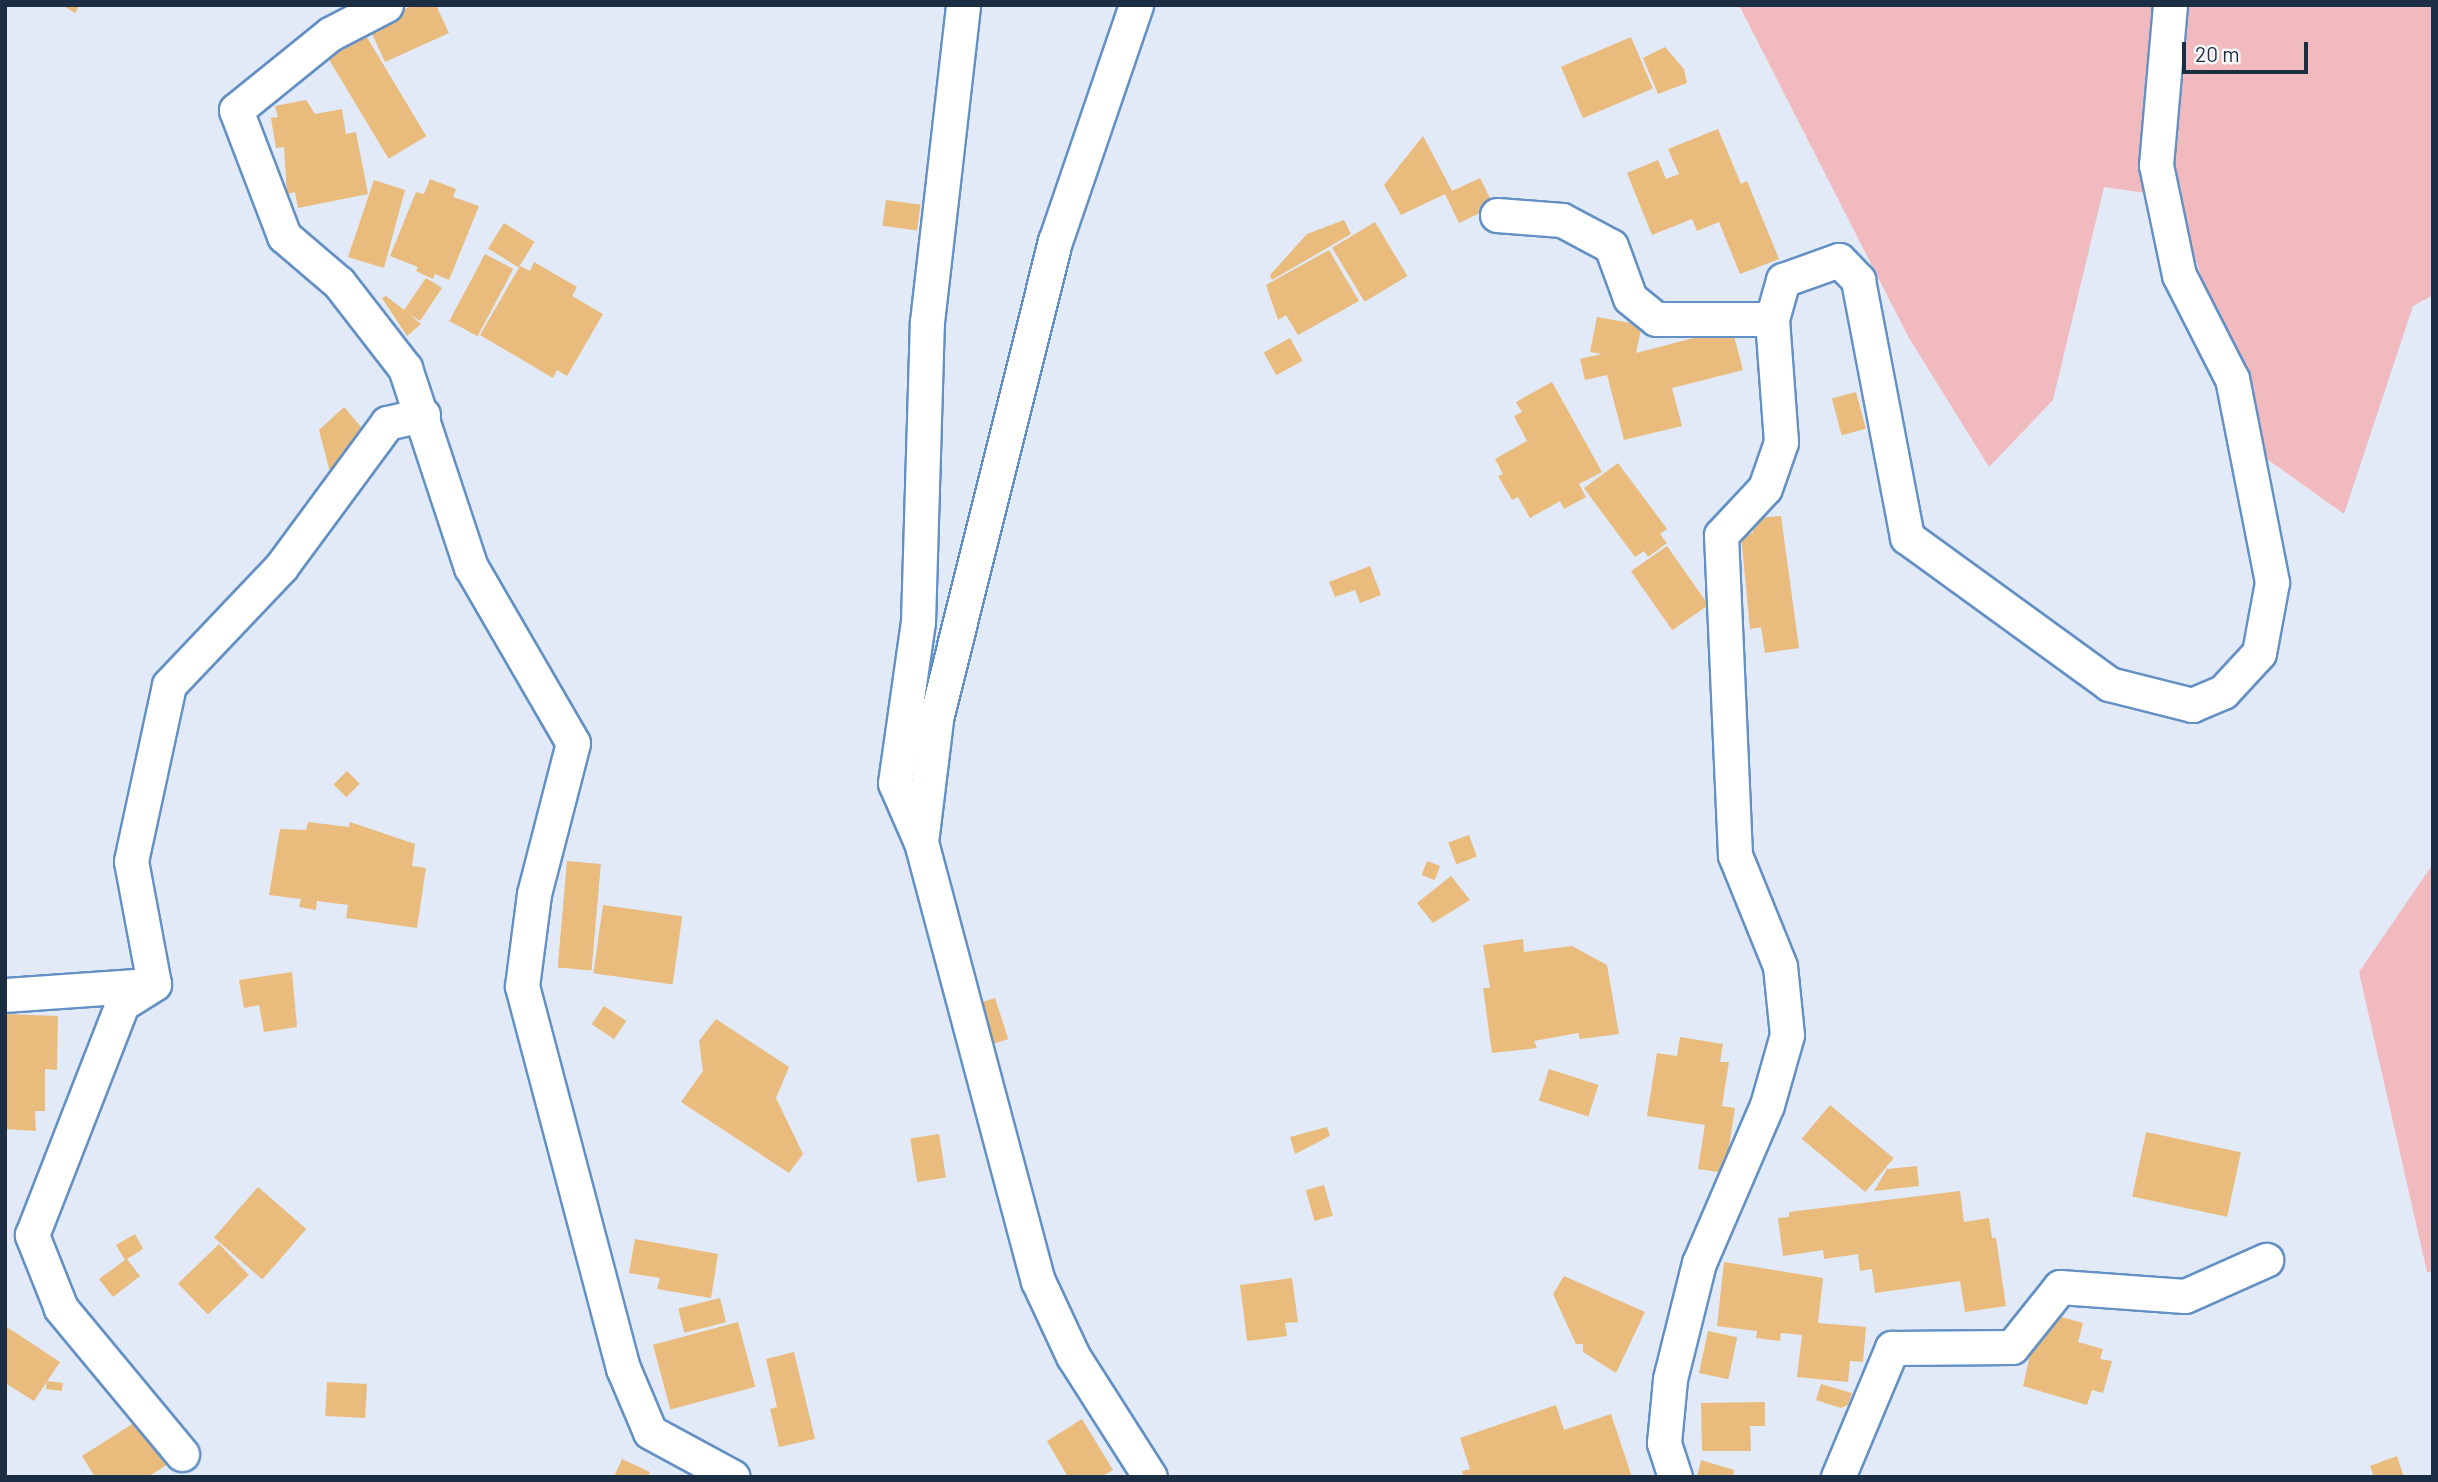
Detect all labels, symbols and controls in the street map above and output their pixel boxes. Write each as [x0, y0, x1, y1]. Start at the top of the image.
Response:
scale bar [2186, 28, 2312, 72]
text: 20 m [2195, 41, 2240, 66]

